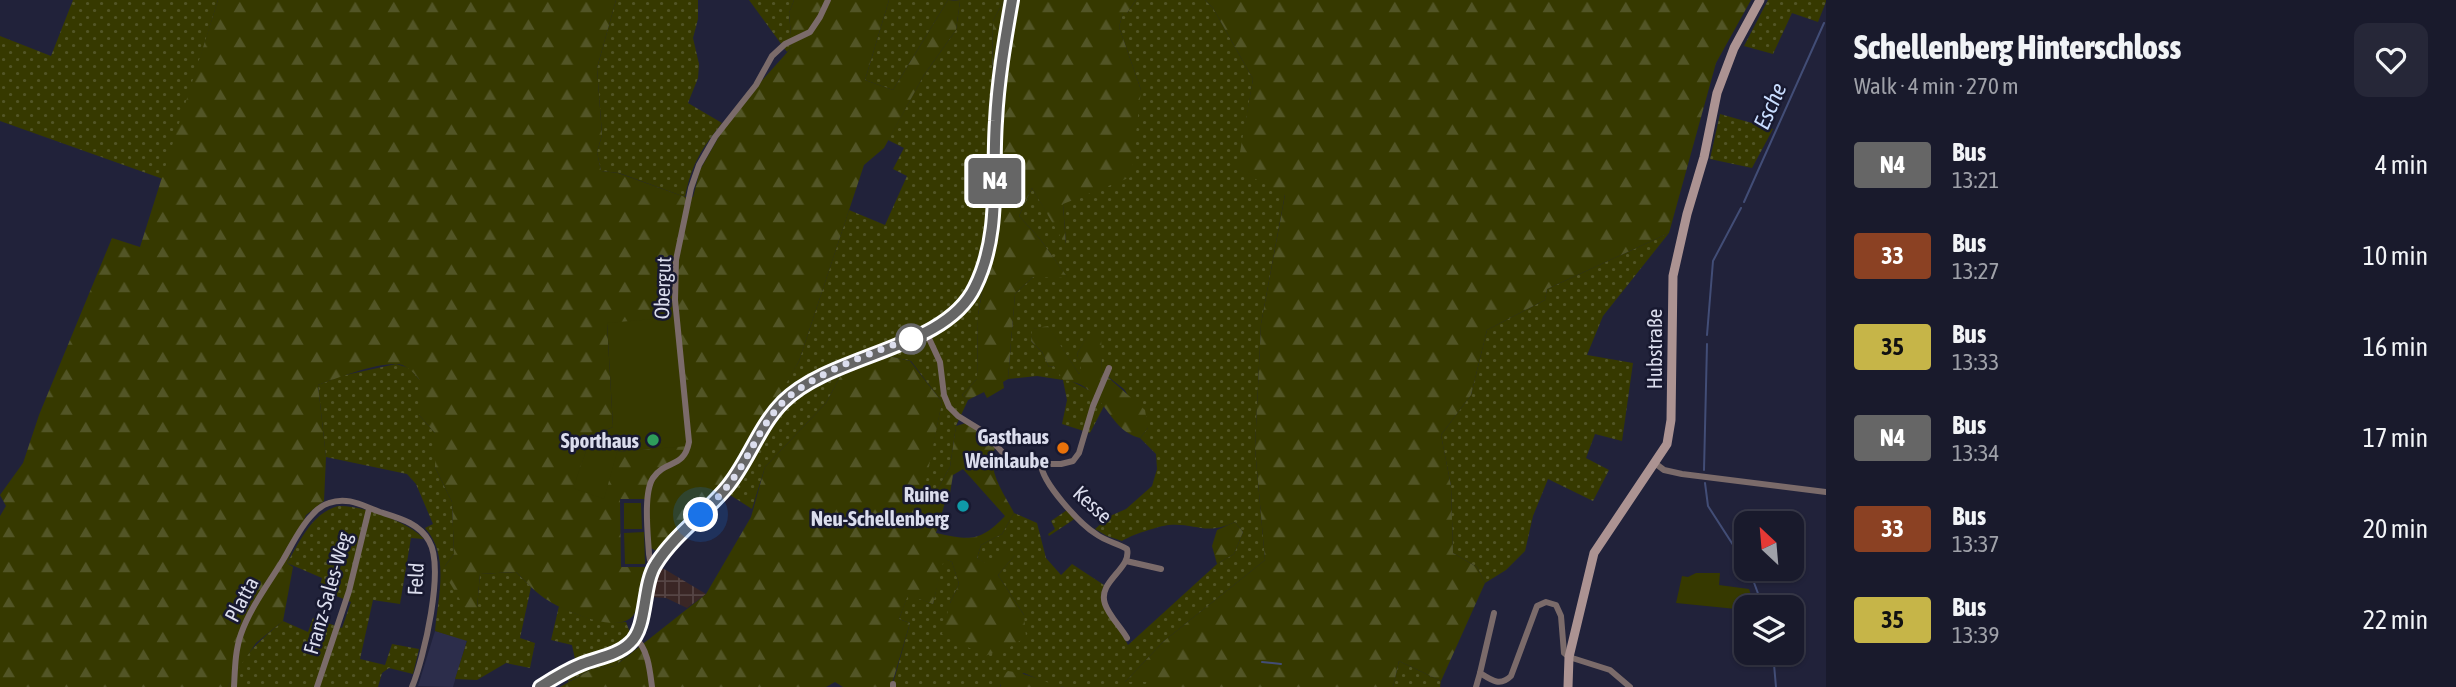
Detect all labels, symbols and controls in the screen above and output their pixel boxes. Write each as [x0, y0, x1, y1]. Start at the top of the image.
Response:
button: heart [2354, 23, 2428, 97]
text: Schellenberg Hinterschloss [1854, 28, 2181, 66]
text: Walk · 4 min · 270 m [1854, 73, 2018, 99]
water label: Esche [1748, 79, 1792, 133]
text: Bus [1952, 137, 1986, 167]
text: 4 min [2375, 150, 2428, 180]
text: N4 [1880, 151, 1905, 178]
line badge: N4 [964, 158, 1026, 204]
text: N4 [982, 167, 1008, 194]
text: 13:21 [1952, 167, 1999, 193]
text: Bus [1952, 228, 1986, 258]
text: 10 min [2363, 241, 2428, 271]
text: 33 [1881, 242, 1904, 269]
street label: Obergut [649, 256, 675, 320]
text: 13:27 [1952, 258, 1999, 284]
street label: Hubstraße [1642, 309, 1666, 389]
text: Bus [1952, 319, 1986, 349]
unlabelled marker [896, 324, 926, 354]
text: 16 min [2363, 332, 2428, 362]
text: 35 [1881, 333, 1904, 360]
text: 13:33 [1952, 349, 1999, 375]
text: Bus [1952, 410, 1986, 440]
text: 17 min [2363, 423, 2428, 453]
place label: Gasthaus Weinlaube [964, 424, 1050, 472]
text: N4 [1880, 424, 1905, 451]
place label: Sporthaus [561, 428, 640, 452]
marker: Sporthaus [645, 432, 661, 448]
marker: Gasthaus Weinlaube [1055, 440, 1071, 456]
text: 13:34 [1952, 440, 1999, 466]
street label: Kesse [1069, 480, 1117, 528]
place label: Ruine Neu-Schellenberg [811, 482, 950, 530]
your location [683, 497, 718, 532]
marker: Ruine Neu-Schellenberg [955, 498, 971, 514]
text: Bus [1952, 501, 1986, 531]
north arrow [1734, 511, 1804, 581]
map controls [1734, 511, 1804, 665]
text: 20 min [2363, 514, 2428, 544]
text: 33 [1881, 515, 1904, 542]
street label: Franz-Sales-Weg [298, 529, 356, 657]
text: 13:37 [1952, 531, 1999, 557]
street label: Feld [402, 562, 428, 596]
street label: Platta [219, 572, 263, 626]
text: Bus [1952, 592, 1986, 622]
button: layers [1734, 595, 1804, 665]
text: 22 min [2363, 605, 2428, 635]
text: 35 [1881, 606, 1904, 633]
text: 13:39 [1952, 622, 1999, 648]

